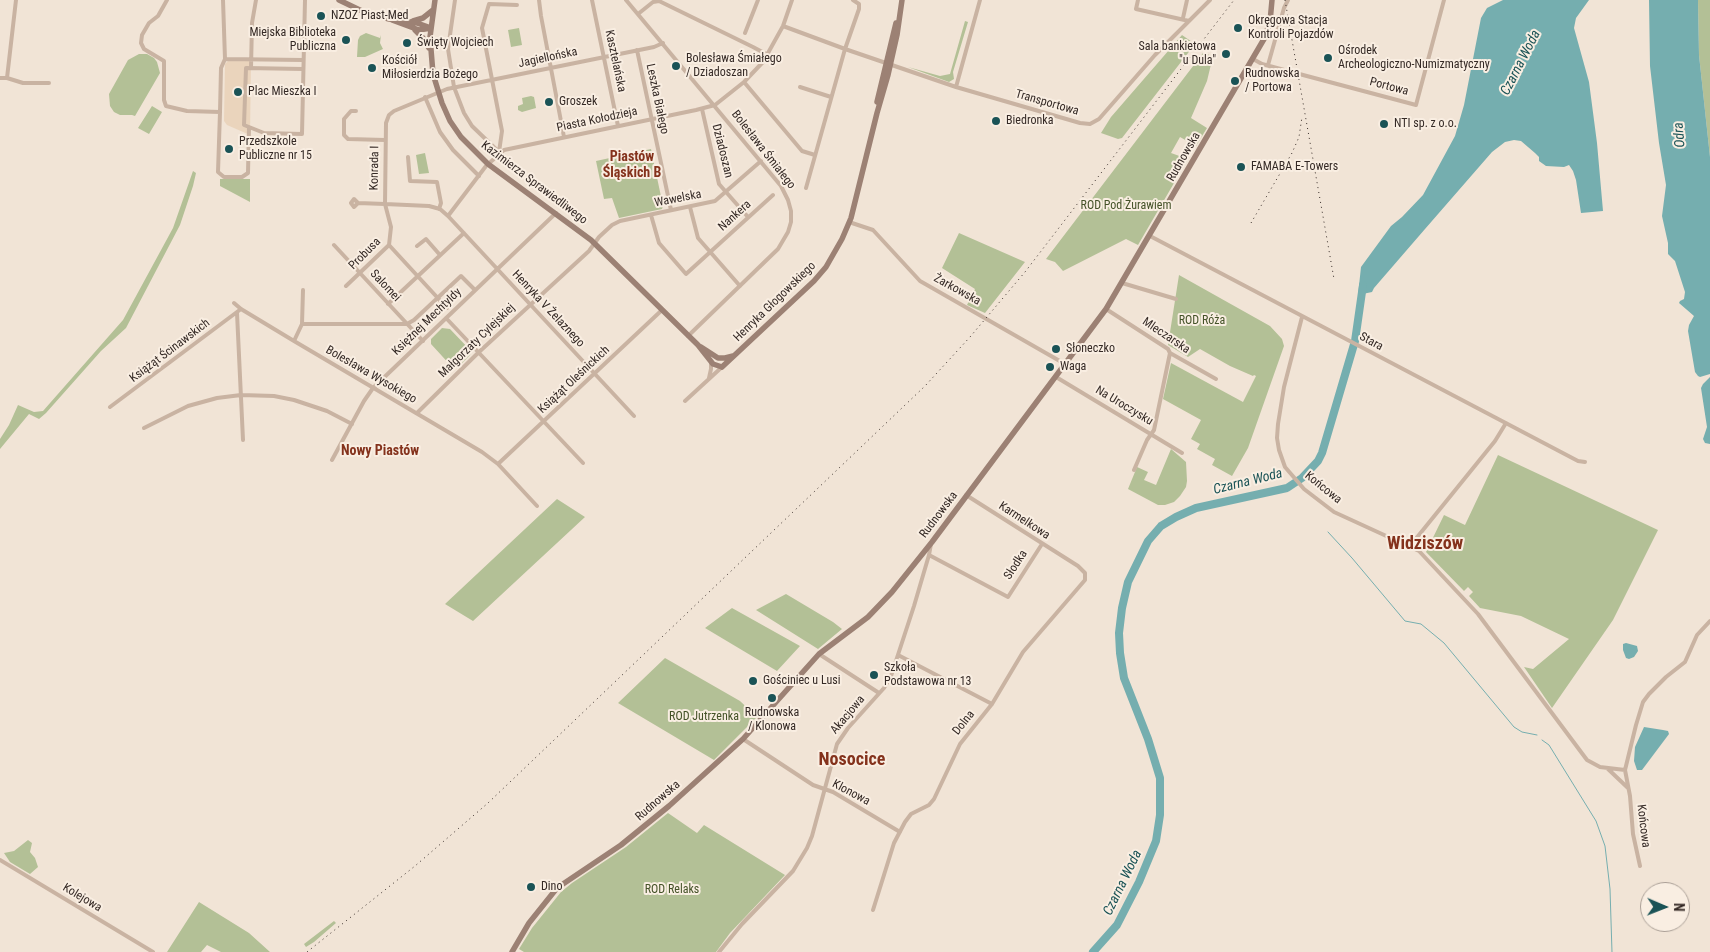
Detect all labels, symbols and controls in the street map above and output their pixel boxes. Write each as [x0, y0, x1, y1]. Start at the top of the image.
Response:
place label: NZOZ Piast-Med [331, 9, 408, 23]
marker: NZOZ Piast-Med [315, 10, 327, 22]
place label: Okręgowa Stacja Kontroli Pojazdów [1248, 14, 1334, 42]
marker: Okręgowa Stacja Kontroli Pojazdów [1232, 22, 1244, 34]
place label: Miejska Biblioteka Publiczna [249, 26, 336, 54]
water label: Czarna Woda [1497, 28, 1545, 98]
street label: Kasztelańska [601, 29, 629, 93]
marker: Miejska Biblioteka Publiczna [340, 34, 352, 46]
place label: Święty Wojciech [417, 36, 494, 50]
marker: Święty Wojciech [401, 37, 413, 49]
place label: Sala bankietowa "u Dula" [1139, 40, 1216, 68]
place label: Ośrodek Archeologiczno-Numizmatyczny [1338, 44, 1490, 72]
street label: Jagiellońska [517, 45, 579, 71]
marker: Sala bankietowa "u Dula" [1220, 48, 1232, 60]
place label: Bolesława Śmiałego / Dziadoszan [686, 52, 782, 80]
marker: Ośrodek Archeologiczno-Numizmatyczny [1322, 52, 1334, 64]
place label: Kościół Miłosierdzia Bożego [382, 54, 478, 82]
marker: Bolesława Śmiałego / Dziadoszan [670, 60, 682, 72]
marker: Kościół Miłosierdzia Bożego [366, 62, 378, 74]
street label: Leszka Białego [643, 62, 671, 136]
place label: Rudnowska / Portowa [1245, 67, 1299, 95]
marker: Rudnowska / Portowa [1229, 75, 1241, 87]
street label: Portowa [1368, 75, 1410, 99]
place label: Plac Mieszka I [248, 85, 317, 99]
marker: Plac Mieszka I [232, 86, 244, 98]
street label: Transportowa [1014, 87, 1080, 119]
place label: Groszek [559, 95, 597, 109]
marker: Groszek [543, 96, 555, 108]
street label: Piasta Kołodzieja [555, 104, 639, 136]
street label: Bolesława Śmiałego [728, 108, 798, 192]
place label: Biedronka [1006, 114, 1053, 128]
marker: Biedronka [990, 115, 1002, 127]
place label: NTI sp. z o.o. [1394, 117, 1457, 131]
marker: NTI sp. z o.o. [1378, 118, 1390, 130]
water label: Odra [1671, 122, 1689, 148]
street label: Dziadoszan [708, 123, 736, 179]
street label: Rudnowska [1164, 130, 1204, 184]
place label: Przedszkole Publiczne nr 15 [239, 135, 312, 163]
street label: Kazimierza Sprawiedliwego [478, 138, 590, 228]
marker: Przedszkole Publiczne nr 15 [223, 143, 235, 155]
street label: Konrada I [367, 145, 383, 191]
district label: Piastów Śląskich B [603, 149, 661, 182]
place label: FAMABA E-Towers [1251, 160, 1338, 174]
marker: FAMABA E-Towers [1235, 161, 1247, 173]
street label: Wawelska [653, 187, 703, 211]
street label: Nankera [716, 198, 754, 234]
park label: ROD Pod Żurawiem [1081, 199, 1171, 213]
street label: Probusa [346, 235, 384, 273]
street label: Henryka Głogowskiego [731, 259, 819, 345]
street label: Salomei [367, 267, 403, 305]
street label: Henryka V Żelaznego [509, 268, 587, 350]
street label: Żarkowska [931, 271, 983, 309]
street label: Księżnej Mechtyldy [389, 285, 465, 359]
street label: Małgorzaty Cylejskiej [436, 301, 518, 381]
park label: ROD Róża [1179, 314, 1225, 328]
street label: Mleczarska [1139, 315, 1193, 357]
street label: Książąt Ścinawskich [127, 316, 213, 386]
street label: Stara [1357, 330, 1385, 354]
place label: Słoneczko [1066, 342, 1115, 356]
street label: Bolesława Wysokiego [323, 343, 419, 407]
street label: Książąt Oleśnickich [535, 343, 613, 417]
marker: Słoneczko [1050, 343, 1062, 355]
place label: Waga [1060, 360, 1086, 374]
marker: Waga [1044, 361, 1056, 373]
street label: Na Uroczysku [1093, 383, 1155, 429]
district label: Nowy Piastów [341, 443, 419, 459]
water label: Czarna Woda [1212, 465, 1284, 499]
street label: Końcowa [1302, 469, 1344, 507]
street label: Rudnowska [917, 489, 961, 541]
street label: Karmelkowa [996, 499, 1052, 543]
district label: Widziszów [1387, 533, 1463, 555]
street label: Słodka [1001, 548, 1031, 582]
place label: Szkoła Podstawowa nr 13 [884, 661, 972, 689]
marker: Szkoła Podstawowa nr 13 [868, 669, 880, 681]
place label: Gościniec u Lusi [763, 674, 840, 688]
marker: Gościniec u Lusi [747, 675, 759, 687]
marker: Rudnowska / Klonowa [766, 692, 778, 704]
street label: Akacjowa [828, 693, 868, 737]
place label: Rudnowska / Klonowa [745, 706, 799, 734]
street label: Dolna [950, 708, 978, 738]
park label: ROD Jutrzenka [669, 710, 739, 724]
district label: Nosocice [819, 749, 885, 771]
street label: Klonowa [830, 777, 872, 809]
street label: Rudnowska [633, 778, 683, 824]
street label: Końcowa [1633, 804, 1653, 848]
water label: Czarna Woda [1100, 848, 1146, 918]
place label: Dino [541, 880, 562, 894]
street label: Kolejowa [60, 881, 104, 915]
marker: Dino [525, 881, 537, 893]
north arrow [1640, 882, 1690, 932]
park label: ROD Relaks [645, 883, 699, 897]
text: N [1671, 903, 1687, 912]

